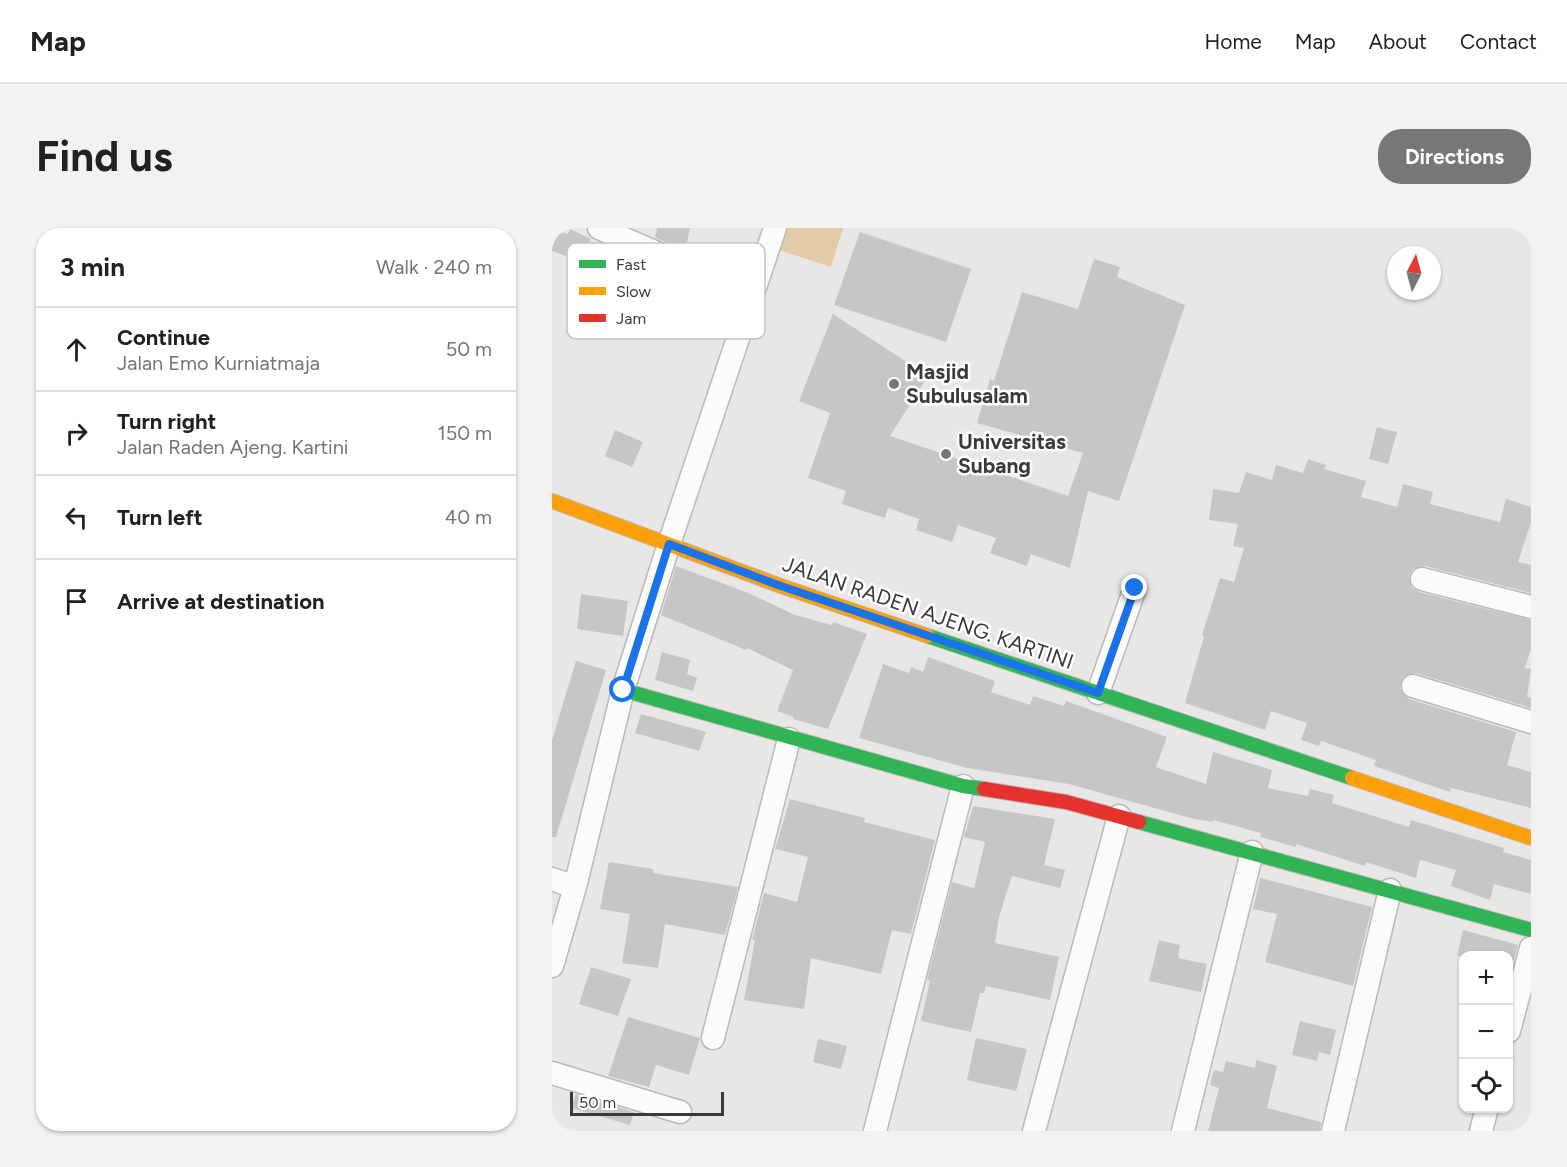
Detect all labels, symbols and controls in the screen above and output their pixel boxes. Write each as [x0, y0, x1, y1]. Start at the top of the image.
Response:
text: Map [30, 24, 86, 58]
text: Home [1205, 29, 1262, 54]
text: Map [1295, 29, 1336, 54]
text: About [1369, 29, 1427, 54]
text: Contact [1460, 29, 1537, 54]
button: Directions [1378, 129, 1531, 184]
text: Find us [36, 131, 173, 182]
legend [567, 243, 765, 339]
north arrow [1387, 246, 1441, 300]
text: 3 min [60, 251, 125, 283]
text: Walk · 240 m [376, 255, 492, 279]
text: Fast [616, 255, 646, 274]
text: Slow [616, 282, 651, 301]
text: Jam [616, 309, 646, 328]
text: Continue [117, 324, 210, 351]
icon: ahead [60, 333, 93, 366]
text: 50 m [446, 337, 492, 361]
text: Jalan Emo Kurniatmaja [117, 351, 320, 375]
place label: Masjid Subulusalam [906, 359, 1028, 408]
marker: Masjid Subulusalam [887, 377, 901, 391]
text: Turn right [117, 408, 216, 435]
icon: right [60, 417, 93, 450]
text: 150 m [437, 421, 492, 445]
place label: Universitas Subang [958, 429, 1066, 478]
text: Jalan Raden Ajeng. Kartini [117, 435, 349, 459]
marker: Universitas Subang [939, 447, 953, 461]
icon: left [60, 501, 93, 534]
text: Turn left [117, 504, 203, 531]
text: 40 m [445, 505, 492, 529]
street label: JALAN RADEN AJENG. KARTINI [779, 551, 1077, 674]
route end [1121, 574, 1147, 600]
icon: arrive [60, 585, 93, 618]
text: Arrive at destination [117, 588, 325, 615]
route start [609, 676, 635, 702]
map controls [1459, 951, 1513, 1113]
button: + [1459, 951, 1513, 1005]
button: − [1459, 1005, 1513, 1059]
button: locate [1459, 1059, 1513, 1113]
scale bar [570, 1089, 724, 1116]
text: 50 m [579, 1093, 616, 1112]

